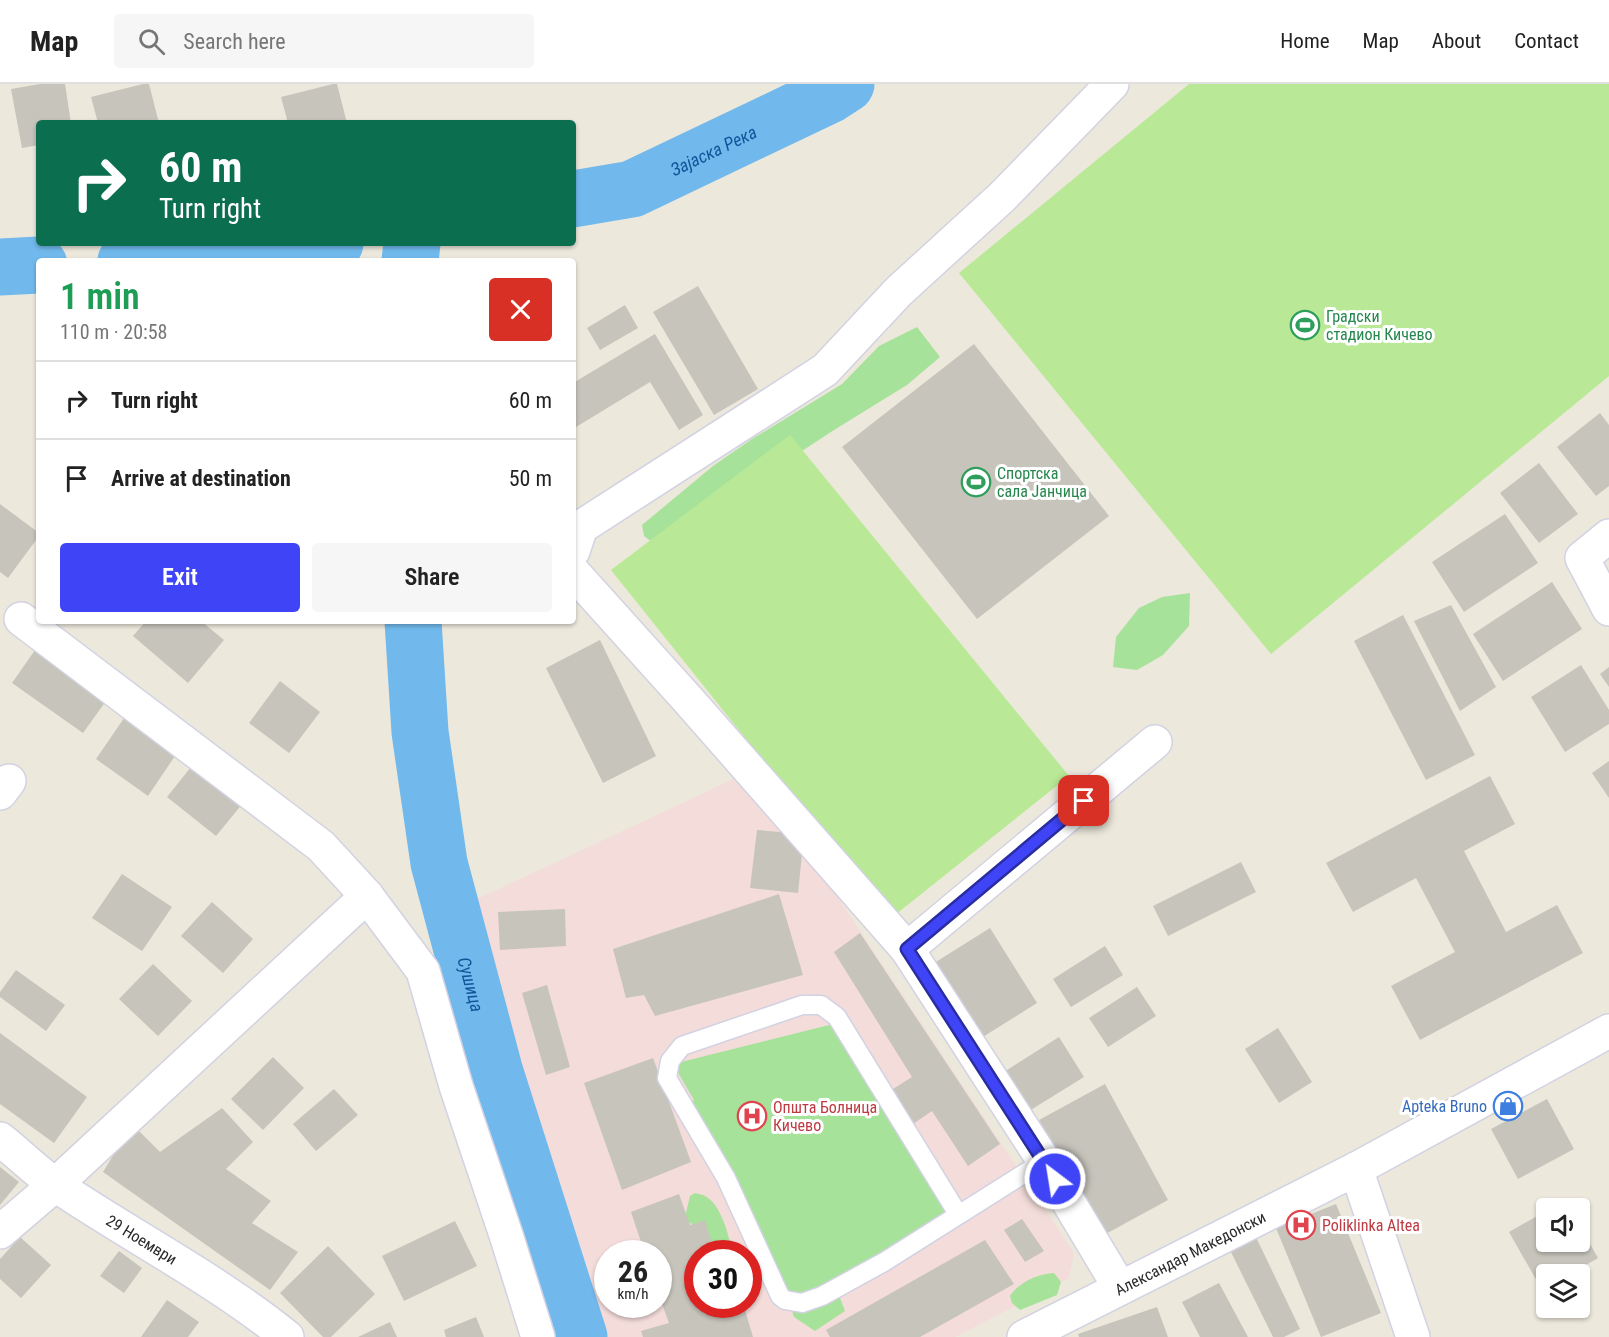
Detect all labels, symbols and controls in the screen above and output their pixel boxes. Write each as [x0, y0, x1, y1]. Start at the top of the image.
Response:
search box [114, 14, 534, 68]
text: Map [30, 25, 78, 58]
icon: search [135, 25, 168, 58]
text: Search here [183, 29, 286, 54]
text: Home [1280, 29, 1330, 53]
text: Map [1363, 29, 1399, 53]
text: About [1432, 29, 1481, 53]
text: Contact [1514, 29, 1579, 53]
water label: Зајаска Река [667, 121, 760, 180]
text: 60 m [159, 143, 242, 192]
icon: right [60, 144, 138, 222]
text: Turn right [159, 193, 261, 225]
text: 1 min [60, 276, 140, 318]
button: close [489, 278, 552, 341]
place label: Градски стадион Кичево [1326, 307, 1433, 344]
sports icon: Градски стадион Кичево [1289, 309, 1321, 341]
text: 110 m · 20:58 [60, 320, 167, 344]
icon: right [60, 384, 93, 417]
text: Turn right [111, 388, 198, 413]
text: 60 m [509, 388, 552, 413]
icon: arrive [60, 462, 93, 495]
place label: Спортска сала Јанчица [997, 464, 1087, 501]
text: Arrive at destination [111, 466, 291, 491]
text: 50 m [509, 466, 552, 491]
sports icon: Спортска сала Јанчица [960, 466, 992, 498]
button: Exit [60, 543, 300, 612]
button: Share [312, 543, 552, 612]
pin [1058, 775, 1109, 826]
icon: arrive [1067, 784, 1100, 817]
water label: Сушица [454, 954, 489, 1014]
shop icon: Apteka Bruno [1492, 1090, 1524, 1122]
place label: Apteka Bruno [1402, 1097, 1487, 1116]
place label: Општа Болница Кичево [773, 1098, 877, 1135]
hospital icon: Општа Болница Кичево [736, 1100, 768, 1132]
position arrow [1023, 1147, 1087, 1211]
map controls [1536, 1198, 1590, 1318]
button: sound [1536, 1198, 1590, 1252]
street label: Александар Македонски [1111, 1207, 1269, 1299]
hospital icon: Poliklinka Altea [1285, 1209, 1317, 1241]
street label: 29 Ноември [103, 1211, 181, 1268]
place label: Poliklinka Altea [1322, 1216, 1420, 1235]
speed limit sign: 30 [684, 1240, 762, 1318]
text: 26 [618, 1254, 648, 1289]
button: layers [1536, 1264, 1590, 1318]
text: km/h [618, 1285, 648, 1303]

